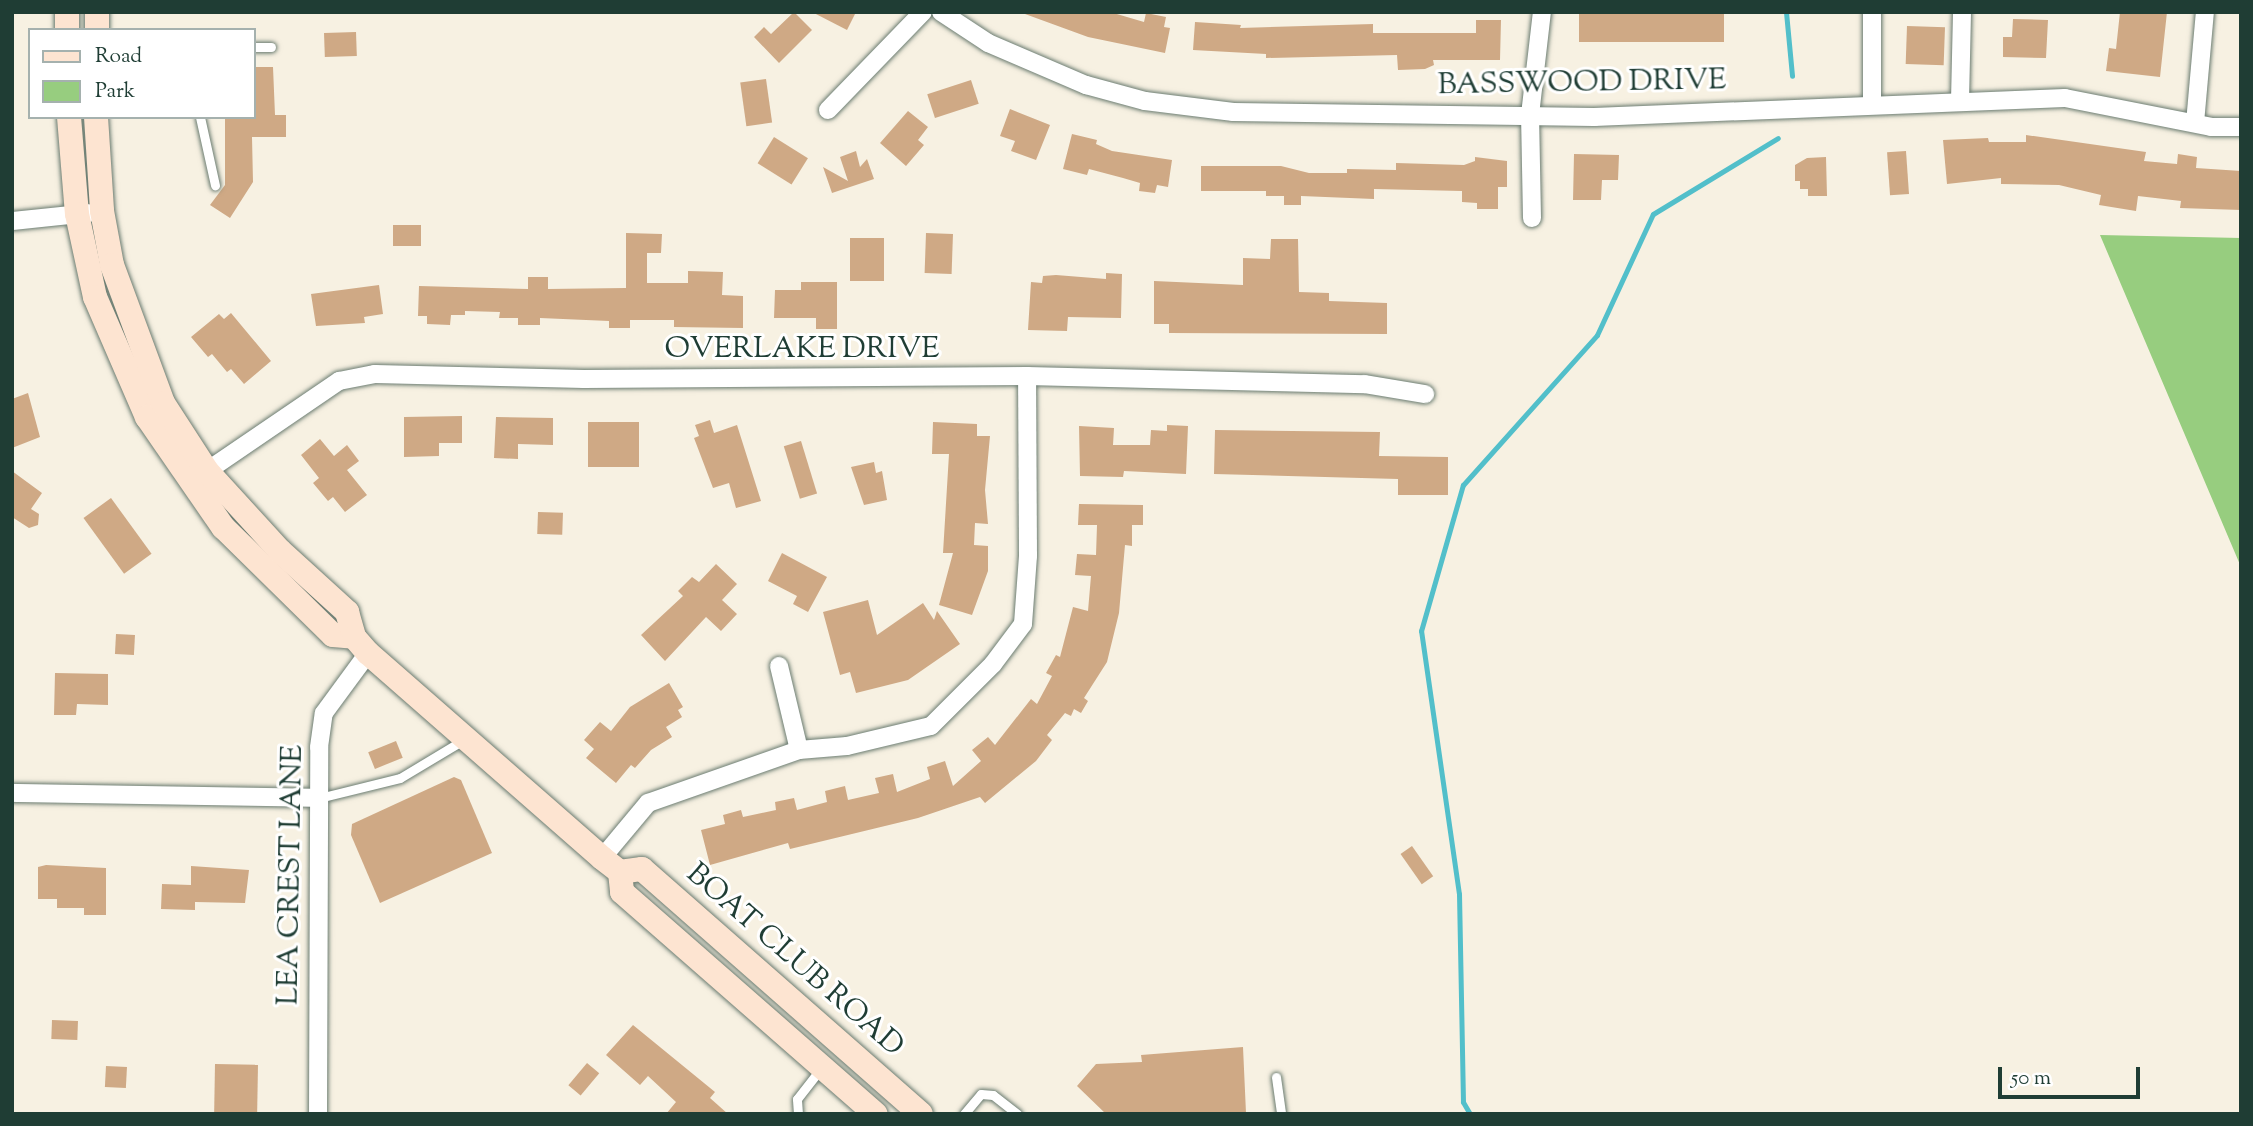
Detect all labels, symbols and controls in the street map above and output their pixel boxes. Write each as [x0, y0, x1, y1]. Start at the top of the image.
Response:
legend [28, 28, 256, 119]
text: Road [95, 42, 142, 72]
street label: BASSWOOD DRIVE [1437, 63, 1727, 105]
text: Park [95, 77, 135, 107]
street label: OVERLAKE DRIVE [665, 332, 939, 368]
street label: LEA CREST LANE [272, 744, 312, 1006]
street label: BOAT CLUB ROAD [678, 857, 910, 1065]
scale bar [2001, 1052, 2143, 1096]
text: 50 m [2011, 1064, 2051, 1094]

